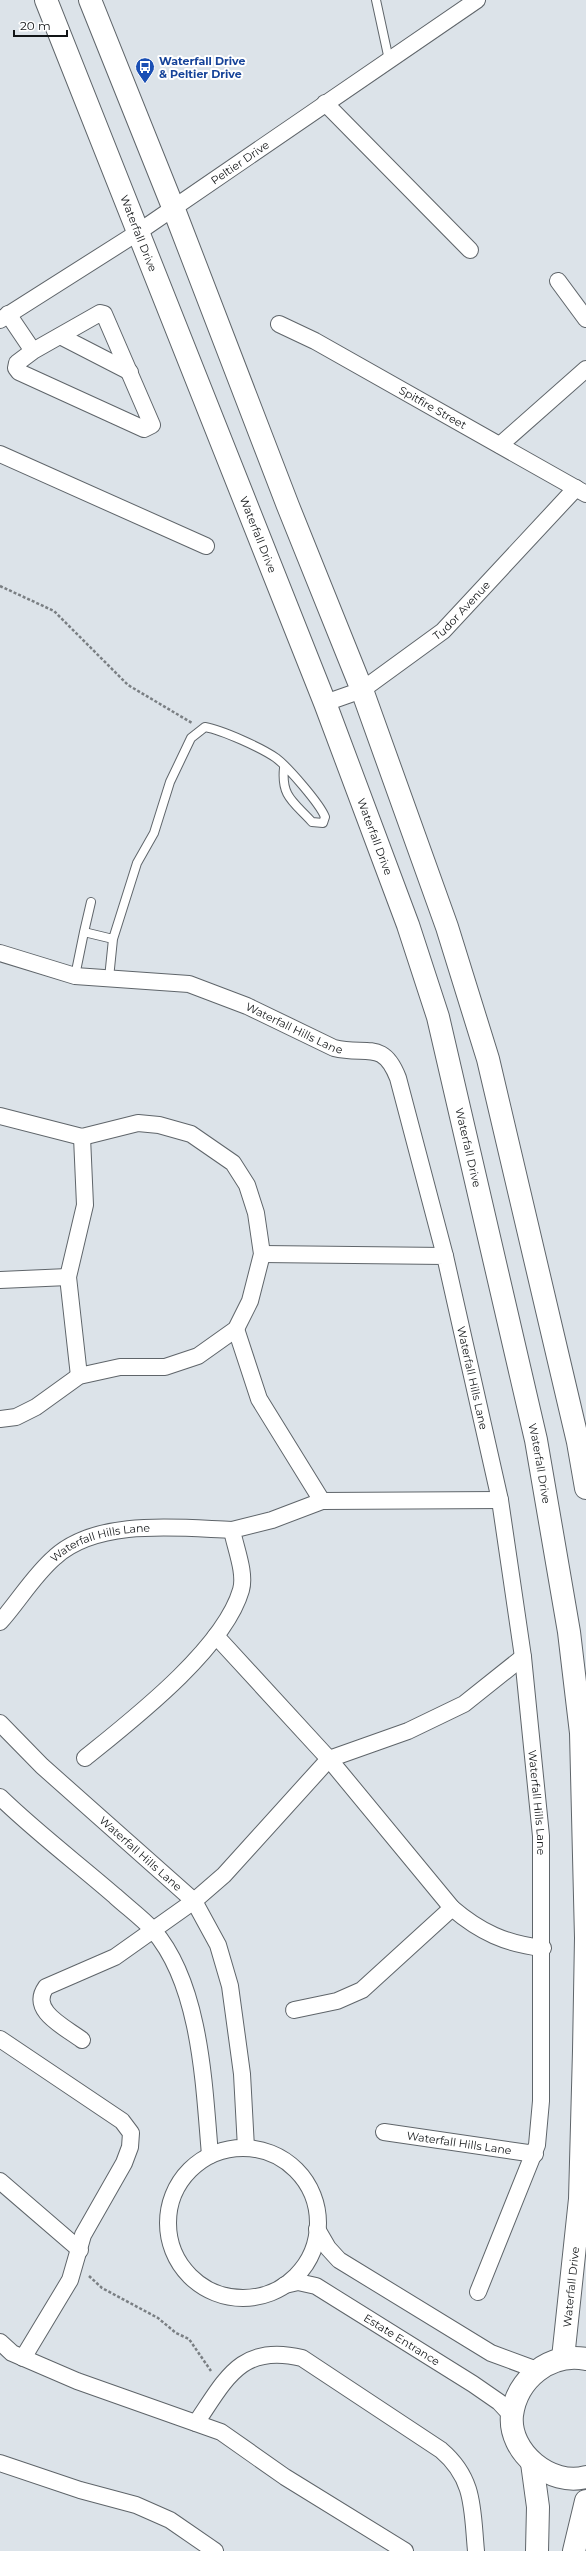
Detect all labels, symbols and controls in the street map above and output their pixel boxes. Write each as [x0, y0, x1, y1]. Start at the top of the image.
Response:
scale bar [14, 12, 67, 38]
text: 20 m [20, 18, 51, 33]
place label: Waterfall Drive & Peltier Drive [159, 54, 245, 81]
bus stop icon: Waterfall Drive & Peltier Drive [134, 56, 156, 84]
street label: Peltier Drive [208, 137, 272, 187]
street label: Waterfall Drive [117, 193, 160, 274]
street label: Spitfire Street [397, 383, 469, 432]
street label: Waterfall Drive [237, 494, 280, 575]
street label: Tudor Avenue [430, 578, 493, 643]
street label: Waterfall Drive [354, 796, 396, 877]
street label: Waterfall Hills Lane [243, 999, 344, 1057]
street label: Waterfall Drive [452, 1106, 484, 1189]
street label: Waterfall Hills Lane [454, 1325, 491, 1431]
street label: Waterfall Drive [525, 1422, 554, 1505]
street label: Waterfall Hills Lane [47, 1521, 151, 1565]
street label: Waterfall Hills Lane [525, 1749, 548, 1855]
street label: Waterfall Hills Lane [96, 1813, 185, 1894]
street label: Waterfall Hills Lane [406, 2128, 513, 2158]
street label: Waterfall Drive [560, 2246, 582, 2328]
street label: Estate Entrance [361, 2311, 443, 2369]

